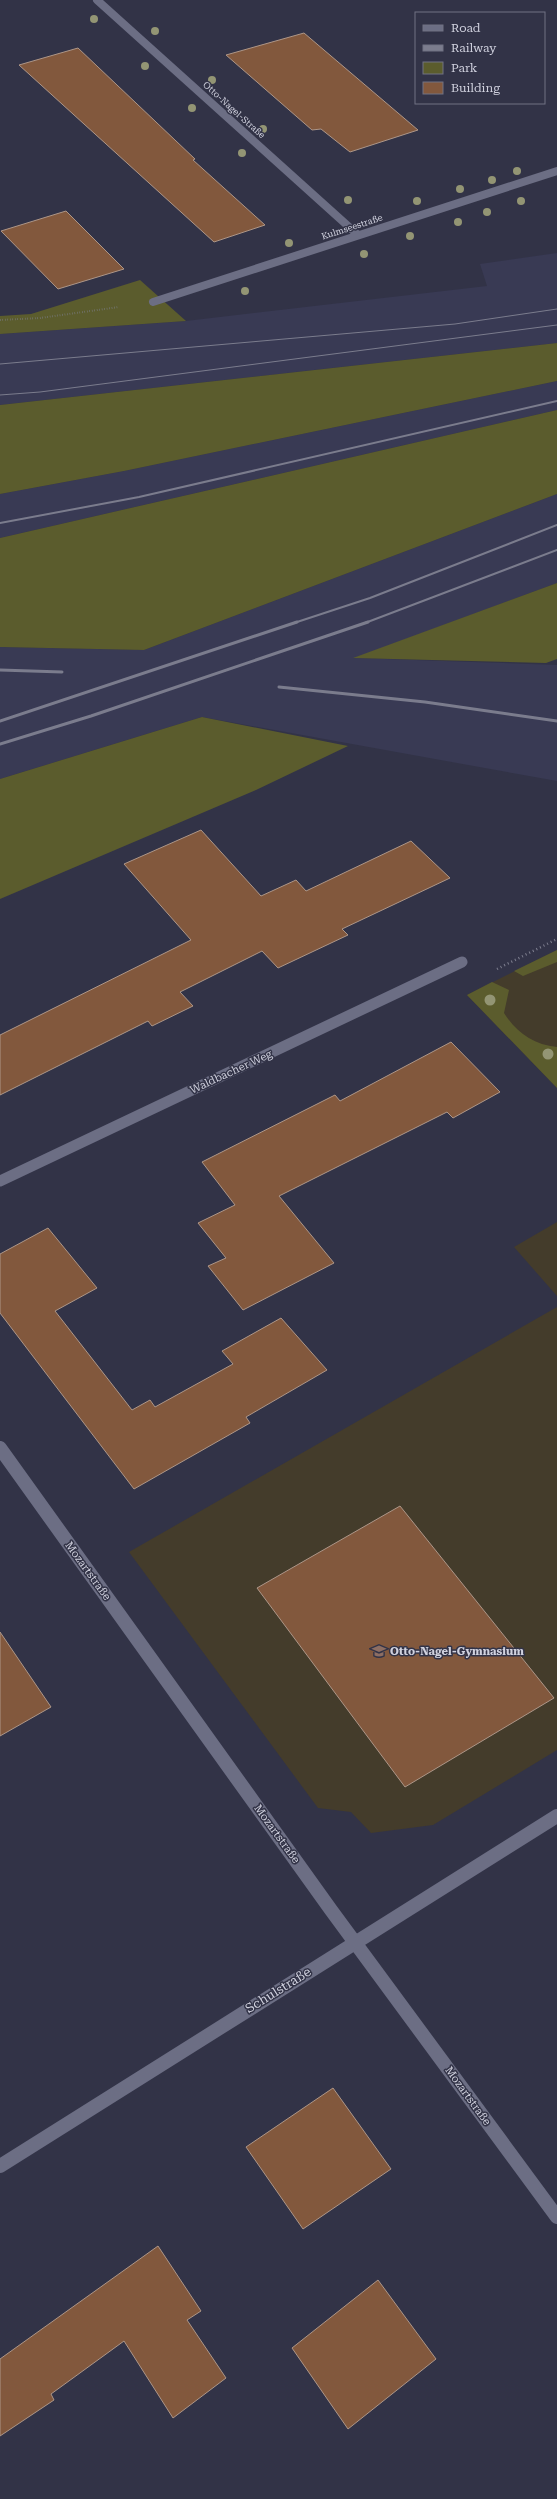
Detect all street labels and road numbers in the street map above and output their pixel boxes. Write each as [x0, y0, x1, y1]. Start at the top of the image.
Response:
street label: Otto-Nagel-Straße [201, 80, 267, 140]
street label: Kulmseestraße [320, 212, 384, 242]
street label: Waldbacher Weg [188, 1047, 275, 1097]
street label: Mozartstraße [62, 1539, 114, 1603]
street label: Mozartstraße [251, 1802, 303, 1866]
street label: Schulstraße [242, 1964, 314, 2016]
street label: Mozartstraße [442, 2064, 494, 2128]

